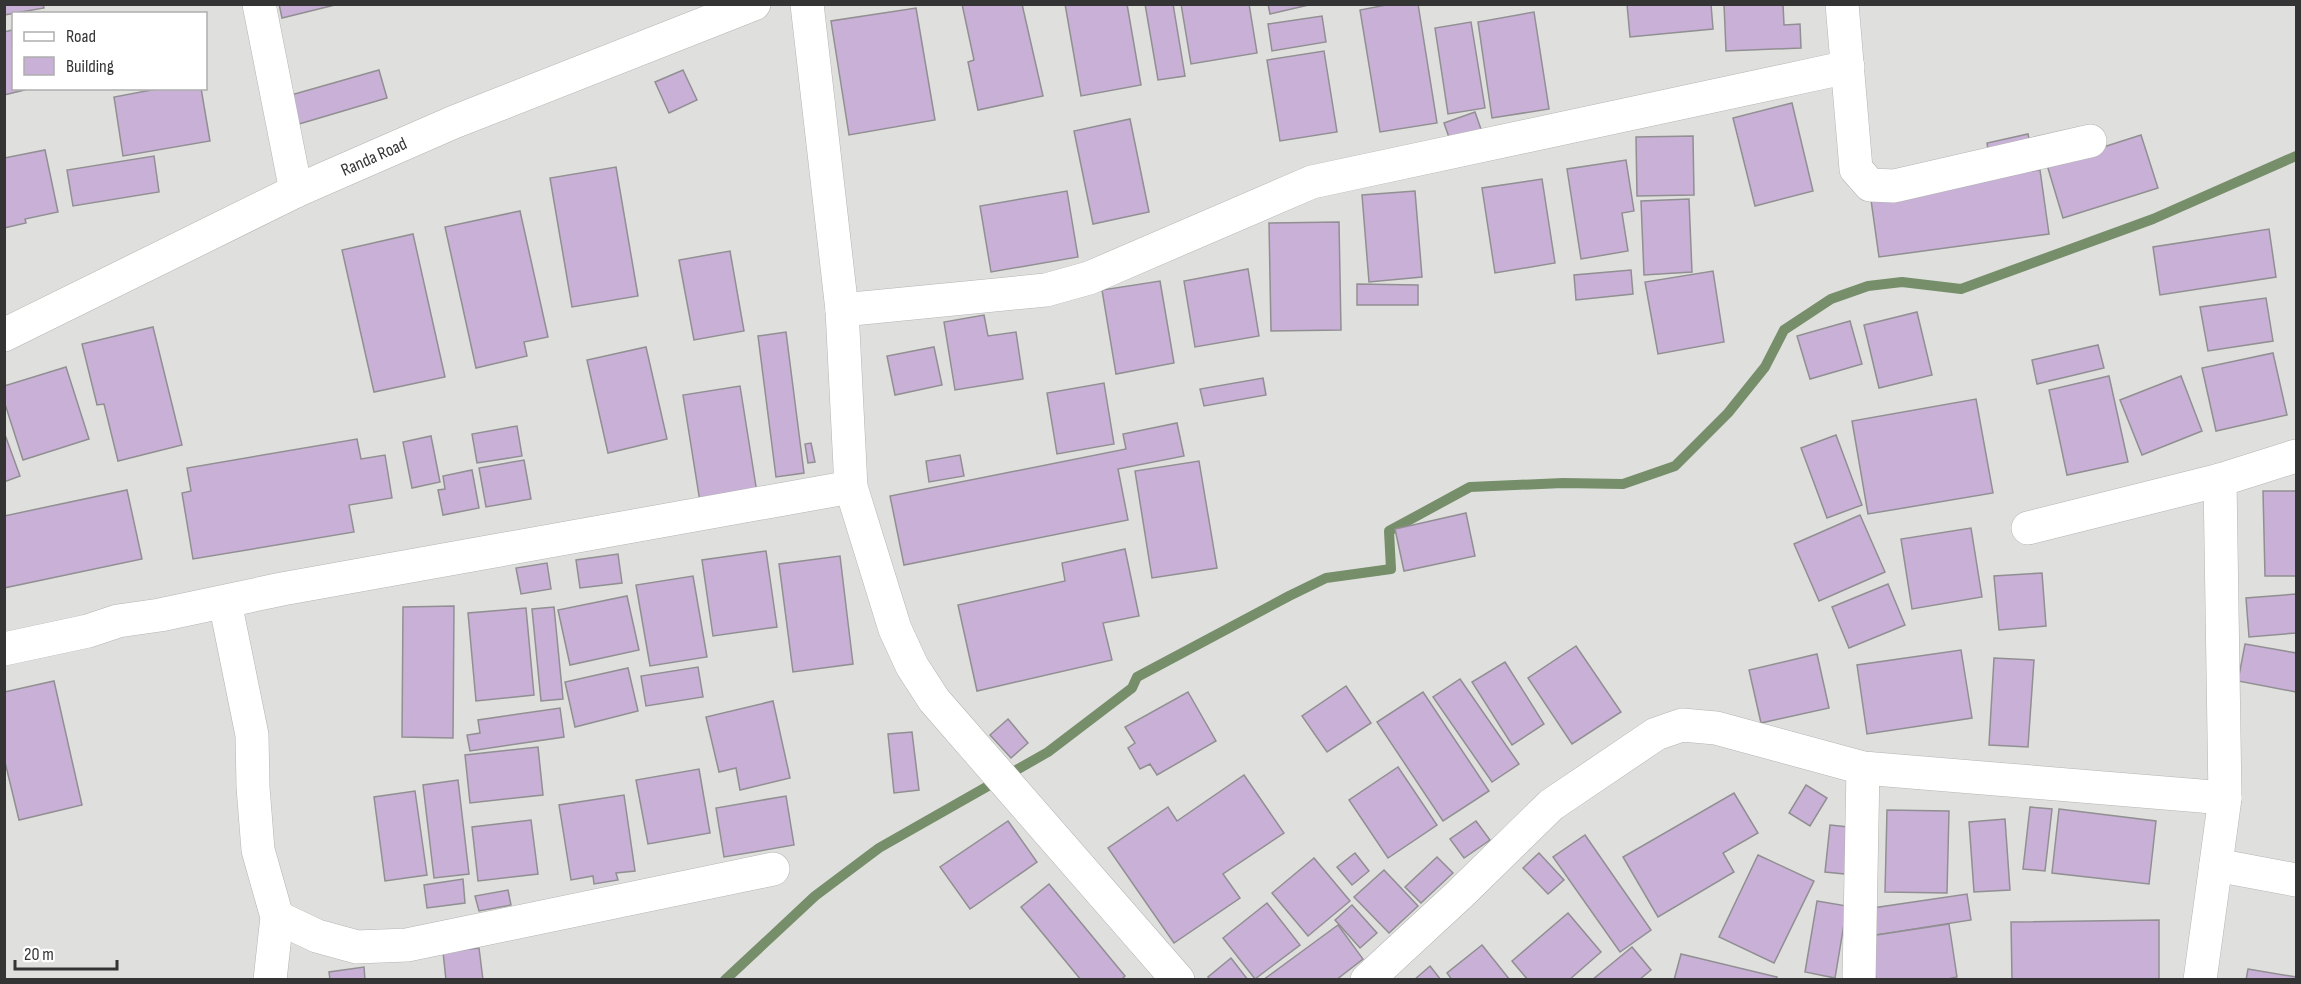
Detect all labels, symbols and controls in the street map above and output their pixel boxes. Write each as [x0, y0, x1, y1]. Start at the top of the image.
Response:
legend [12, 12, 207, 90]
text: Road [66, 26, 96, 47]
text: Building [66, 56, 114, 77]
street label: Randa Road [338, 133, 410, 181]
scale bar [15, 933, 117, 971]
text: 20 m [24, 944, 54, 965]

